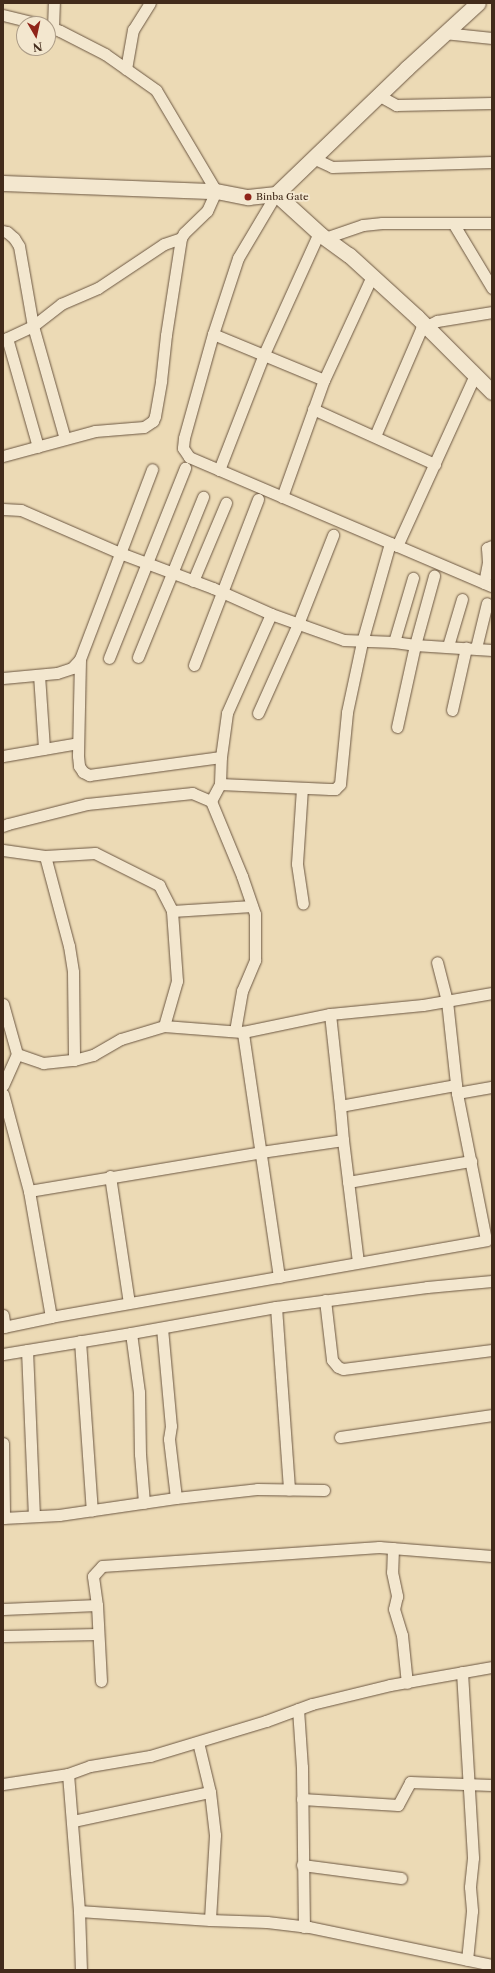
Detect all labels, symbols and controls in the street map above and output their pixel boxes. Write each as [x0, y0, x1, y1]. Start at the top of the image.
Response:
north arrow [16, 16, 56, 56]
text: N [32, 39, 44, 55]
place label: Binba Gate [256, 191, 309, 203]
marker: Binba Gate [243, 192, 253, 202]

